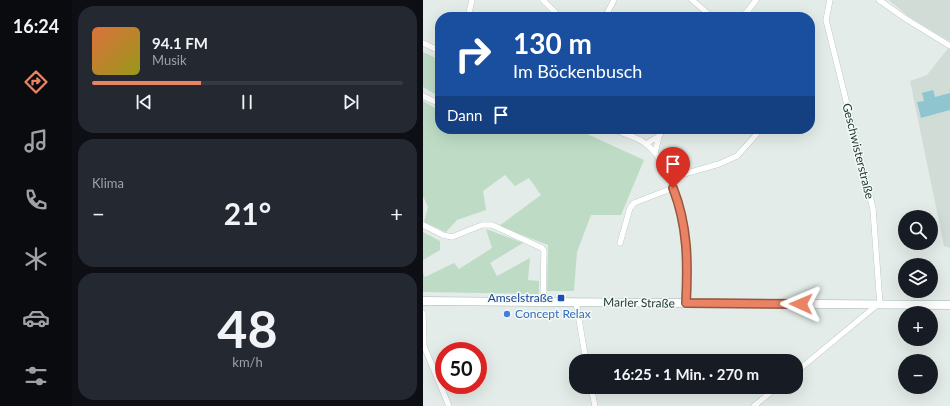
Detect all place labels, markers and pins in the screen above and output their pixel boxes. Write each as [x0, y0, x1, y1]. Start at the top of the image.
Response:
pin [656, 147, 690, 188]
place label: Amselstraße [488, 290, 553, 305]
marker: Amselstraße [556, 293, 566, 303]
place label: Concept Relax [515, 306, 591, 321]
marker: Concept Relax [502, 309, 512, 319]

